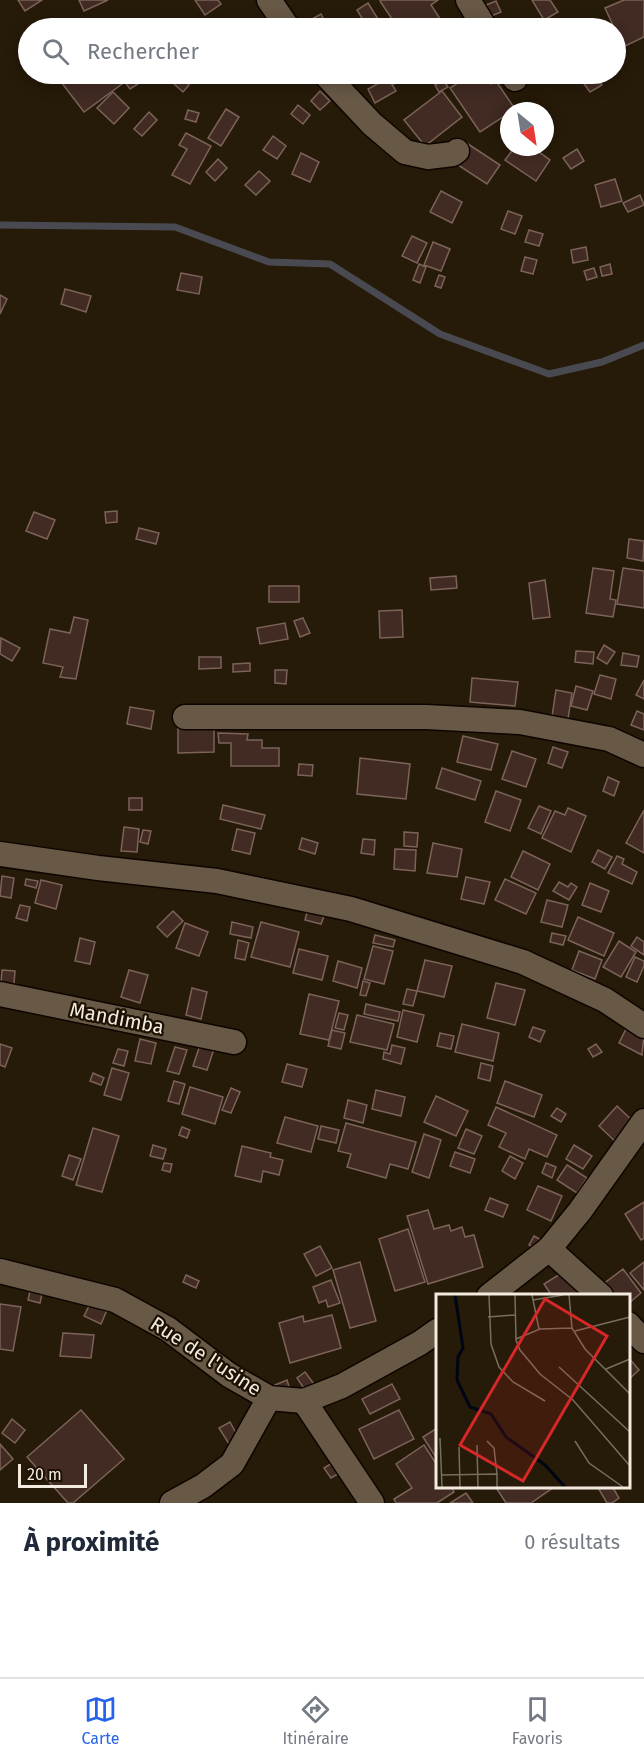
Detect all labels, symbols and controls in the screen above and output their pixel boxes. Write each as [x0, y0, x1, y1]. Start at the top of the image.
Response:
search box [18, 18, 626, 84]
icon: search [39, 35, 72, 68]
text: Rechercher [87, 38, 199, 65]
north arrow [500, 102, 554, 156]
street label: Mandimba [68, 997, 166, 1039]
inset map [436, 1294, 629, 1488]
street label: Rue de l'usine [146, 1311, 266, 1401]
scale bar [18, 1461, 87, 1488]
text: 20 m [27, 1465, 62, 1484]
text: À proximité [24, 1527, 159, 1558]
text: 0 résultats [524, 1530, 620, 1554]
tab: Carte [82, 1693, 119, 1748]
tab: Itinéraire [282, 1693, 349, 1748]
tab: Favoris [512, 1693, 562, 1748]

